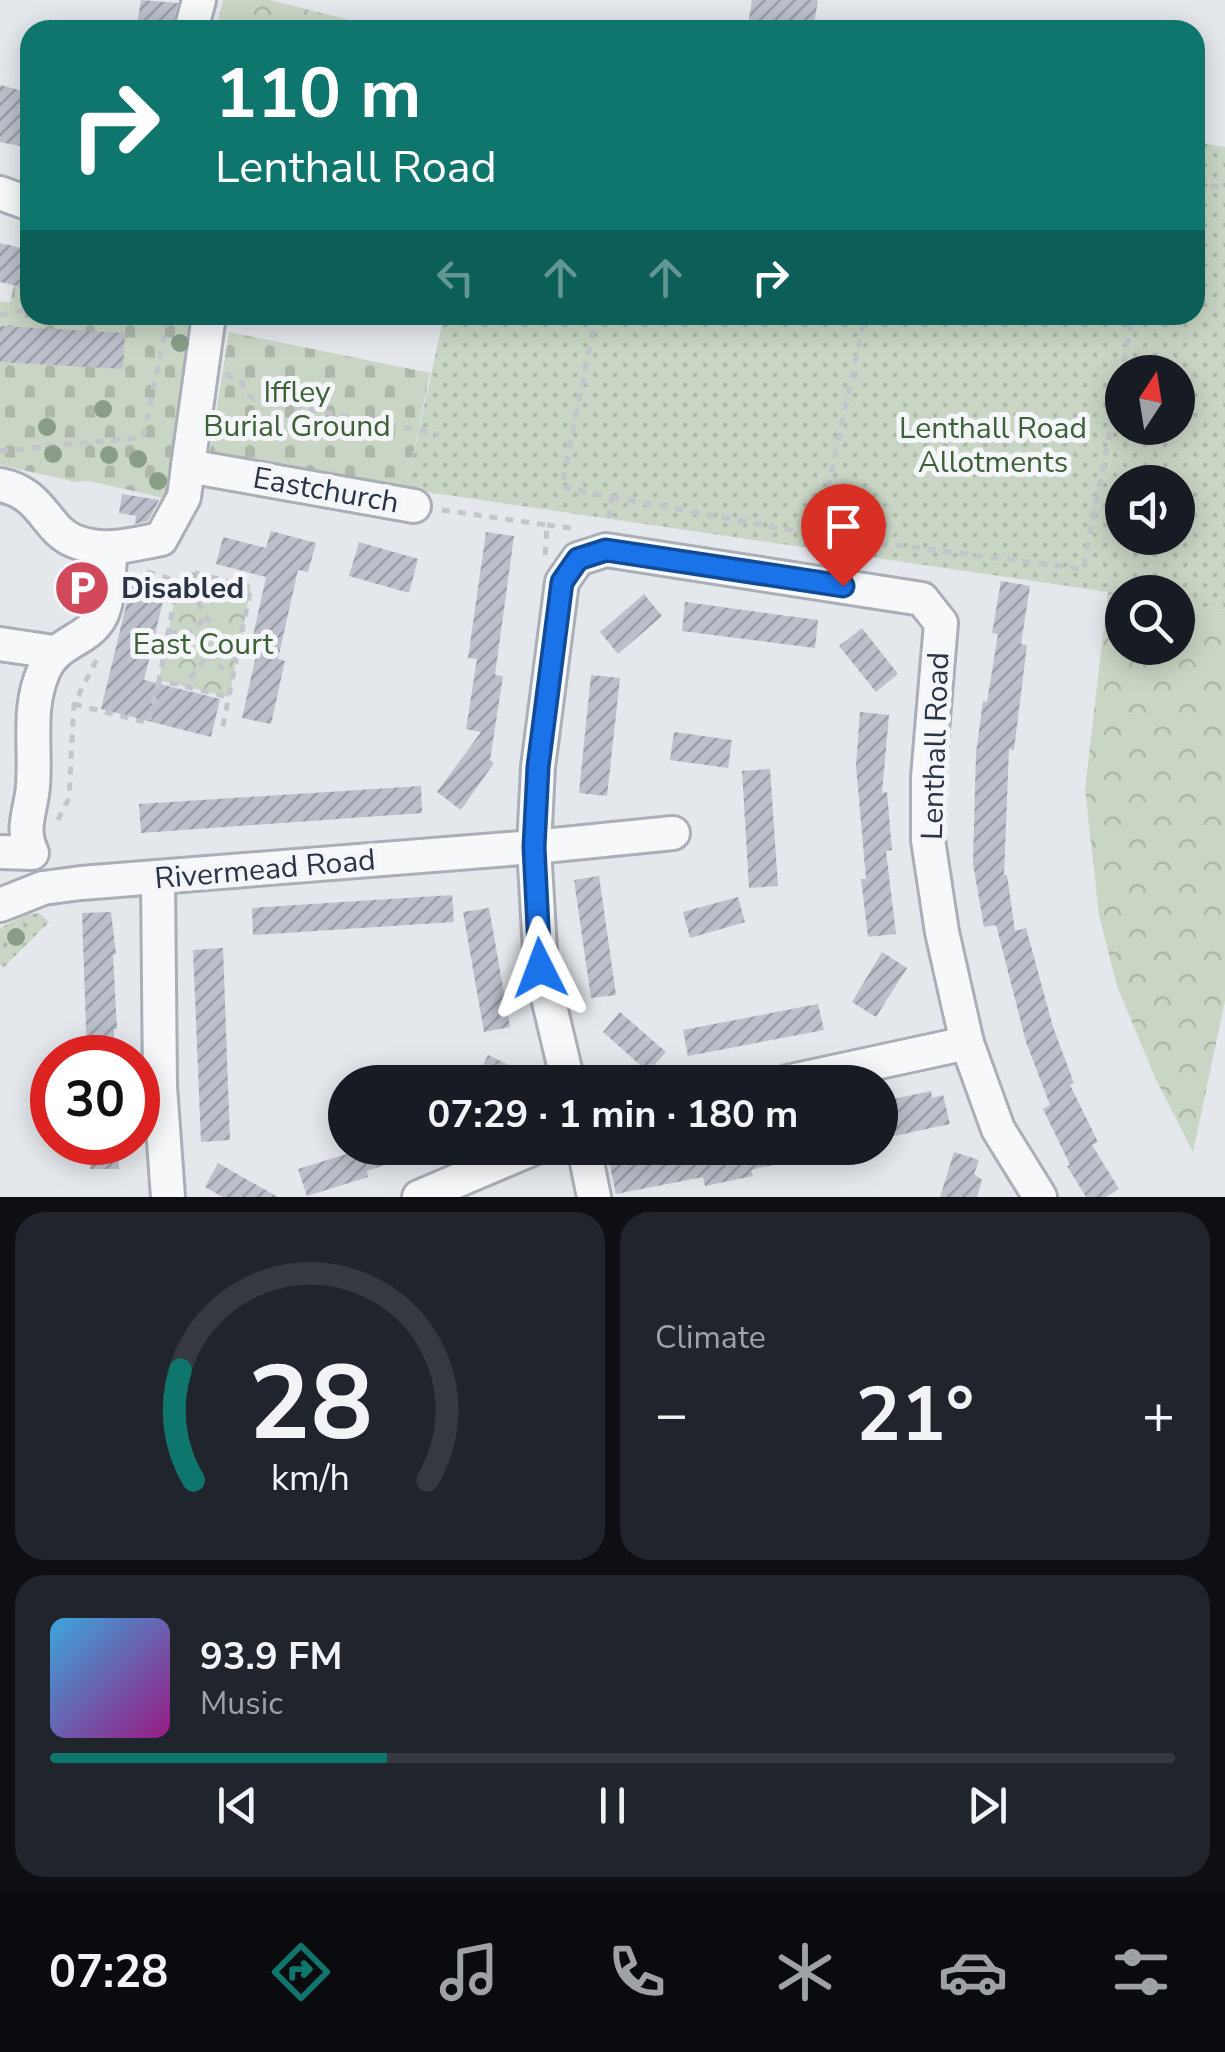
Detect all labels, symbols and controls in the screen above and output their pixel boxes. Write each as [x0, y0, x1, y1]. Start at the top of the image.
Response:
text: 110 m [215, 46, 421, 142]
icon: right [50, 60, 180, 190]
text: Lenthall Road [215, 137, 497, 198]
icon: left [428, 250, 483, 305]
icon: ahead [533, 250, 588, 305]
icon: ahead [638, 250, 693, 305]
icon: right [743, 250, 798, 305]
north arrow [1105, 355, 1195, 445]
map controls [1105, 355, 1195, 665]
park label: Iffley Burial Ground [203, 372, 391, 447]
park label: Lenthall Road Allotments [899, 408, 1087, 483]
street label: Eastchurch [250, 458, 402, 523]
button: sound [1105, 465, 1195, 555]
pin [801, 484, 886, 587]
icon: arrive [816, 499, 871, 554]
parking icon: Disabled [52, 558, 112, 618]
place label: Disabled [121, 568, 244, 609]
button: search [1105, 575, 1195, 665]
park label: East Court [133, 624, 274, 665]
street label: Lenthall Road [912, 651, 959, 841]
street label: Rivermead Road [153, 839, 377, 900]
position arrow [488, 916, 592, 1020]
speed limit sign: 30 [30, 1035, 160, 1165]
text: 07:29 · 1 min · 180 m [428, 1089, 798, 1140]
text: Climate [655, 1316, 766, 1359]
text: 28 [248, 1333, 372, 1475]
text: 21° [856, 1364, 974, 1466]
text: − [655, 1377, 688, 1452]
text: + [1142, 1377, 1175, 1452]
text: km/h [271, 1454, 349, 1503]
text: 93.9 FM [200, 1631, 342, 1682]
text: Music [200, 1682, 283, 1725]
icon: previous [210, 1778, 265, 1833]
icon: pause [585, 1778, 640, 1833]
icon: next [960, 1778, 1015, 1833]
icon: directions [266, 1937, 336, 2007]
icon: music [434, 1937, 504, 2007]
icon: phone [602, 1937, 672, 2007]
icon: climate [770, 1937, 840, 2007]
icon: car [938, 1937, 1008, 2007]
icon: filters [1106, 1937, 1176, 2007]
text: 07:28 [49, 1942, 168, 2003]

